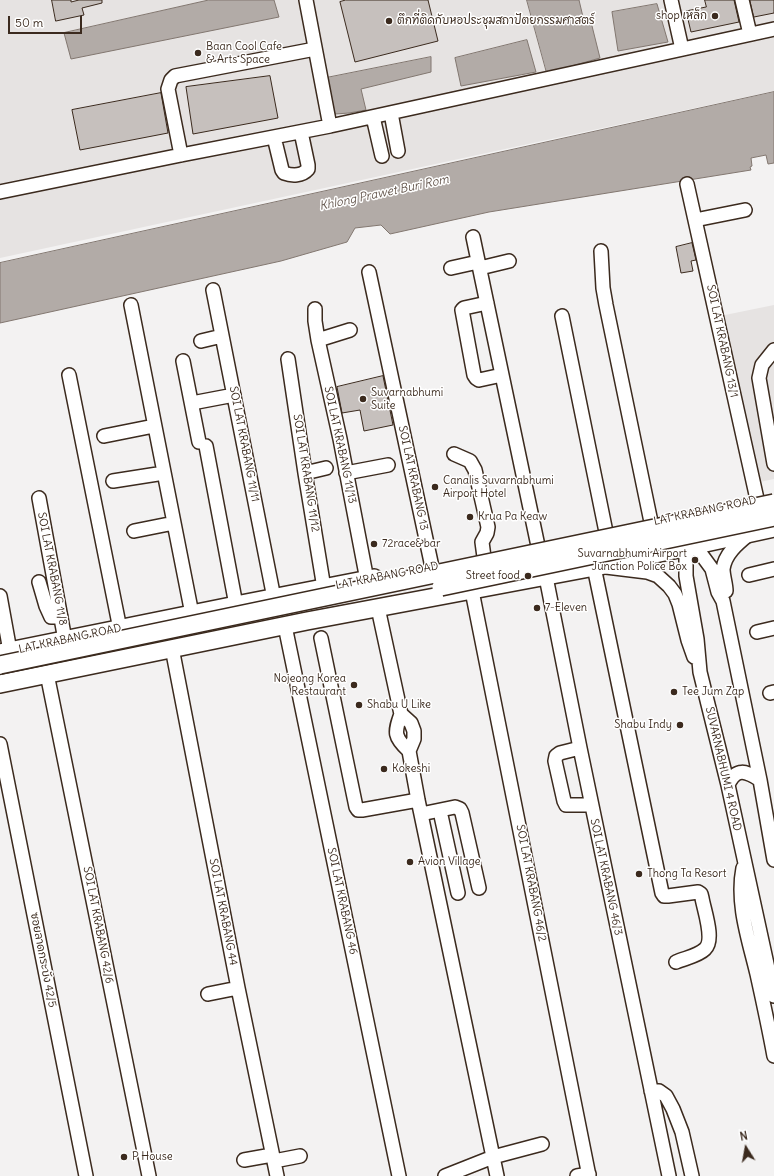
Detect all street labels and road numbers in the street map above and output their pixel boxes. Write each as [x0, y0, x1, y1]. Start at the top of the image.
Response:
street label: SOI LAT KRABANG 13/1 [704, 283, 740, 399]
street label: SOI LAT KRABANG 11/11 [226, 385, 262, 503]
street label: SOI LAT KRABANG 11/13 [321, 385, 359, 505]
street label: SOI LAT KRABANG 11/12 [290, 413, 322, 533]
street label: SOI LAT KRABANG 13 [395, 424, 431, 532]
street label: LAT KRABANG ROAD [653, 494, 757, 528]
street label: SOI LAT KRABANG 11/8 [35, 511, 69, 627]
street label: LAT KRABANG ROAD [334, 560, 440, 592]
street label: LAT KRABANG ROAD [18, 622, 122, 656]
street label: SUVARNABHUMI 4 ROAD [702, 706, 744, 832]
street label: SOI LAT KRABANG 46/3 [587, 817, 625, 937]
street label: SOI LAT KRABANG 46/2 [513, 823, 549, 943]
street label: SOI LAT KRABANG 46 [324, 846, 360, 956]
street label: SOI LAT KRABANG 44 [206, 857, 240, 967]
street label: SOI LAT KRABANG 42/6 [80, 865, 116, 985]
street label: ซอยลาดกระบัง 42/5 [27, 911, 59, 1009]

